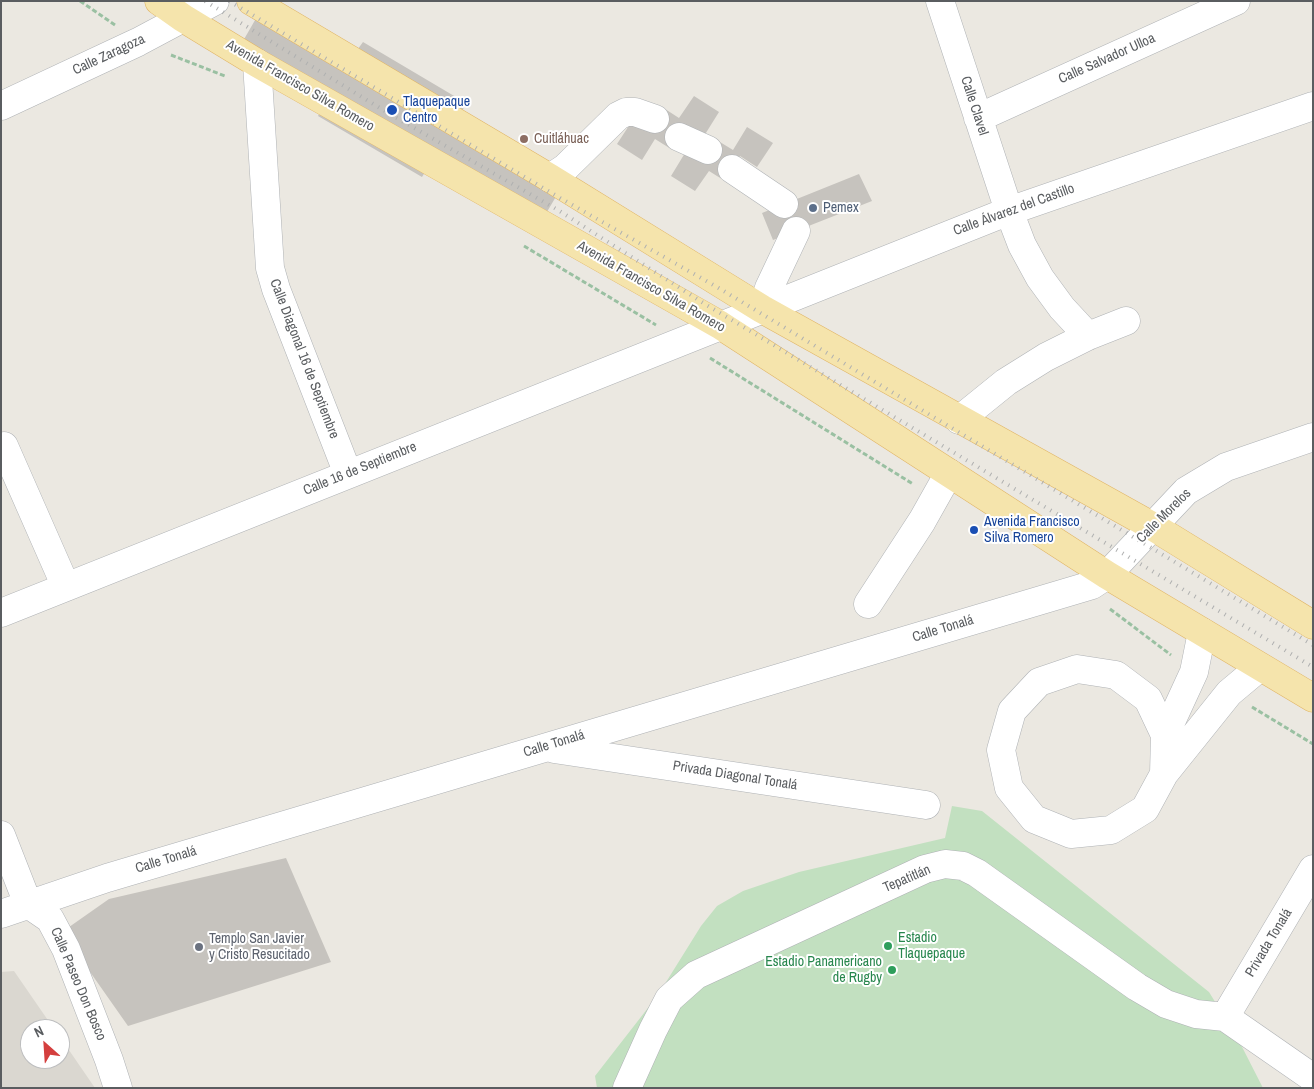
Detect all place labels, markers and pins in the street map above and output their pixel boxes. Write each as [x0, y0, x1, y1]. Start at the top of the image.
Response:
place label: Tlaquepaque Centro [403, 94, 470, 126]
marker: Tlaquepaque Centro [385, 103, 399, 117]
place label: Cuitláhuac [534, 131, 589, 147]
marker: Cuitláhuac [518, 133, 530, 145]
place label: Pemex [823, 200, 859, 216]
marker: Pemex [807, 202, 819, 214]
place label: Avenida Francisco Silva Romero [984, 514, 1080, 546]
marker: Avenida Francisco Silva Romero [968, 524, 980, 536]
place label: Estadio Tlaquepaque [898, 930, 965, 962]
place label: Templo San Javier y Cristo Resucitado [209, 931, 310, 964]
marker: Estadio Tlaquepaque [882, 940, 894, 952]
marker: Templo San Javier y Cristo Resucitado [193, 941, 205, 953]
place label: Estadio Panamericano de Rugby [765, 954, 882, 986]
marker: Estadio Panamericano de Rugby [886, 964, 898, 976]

